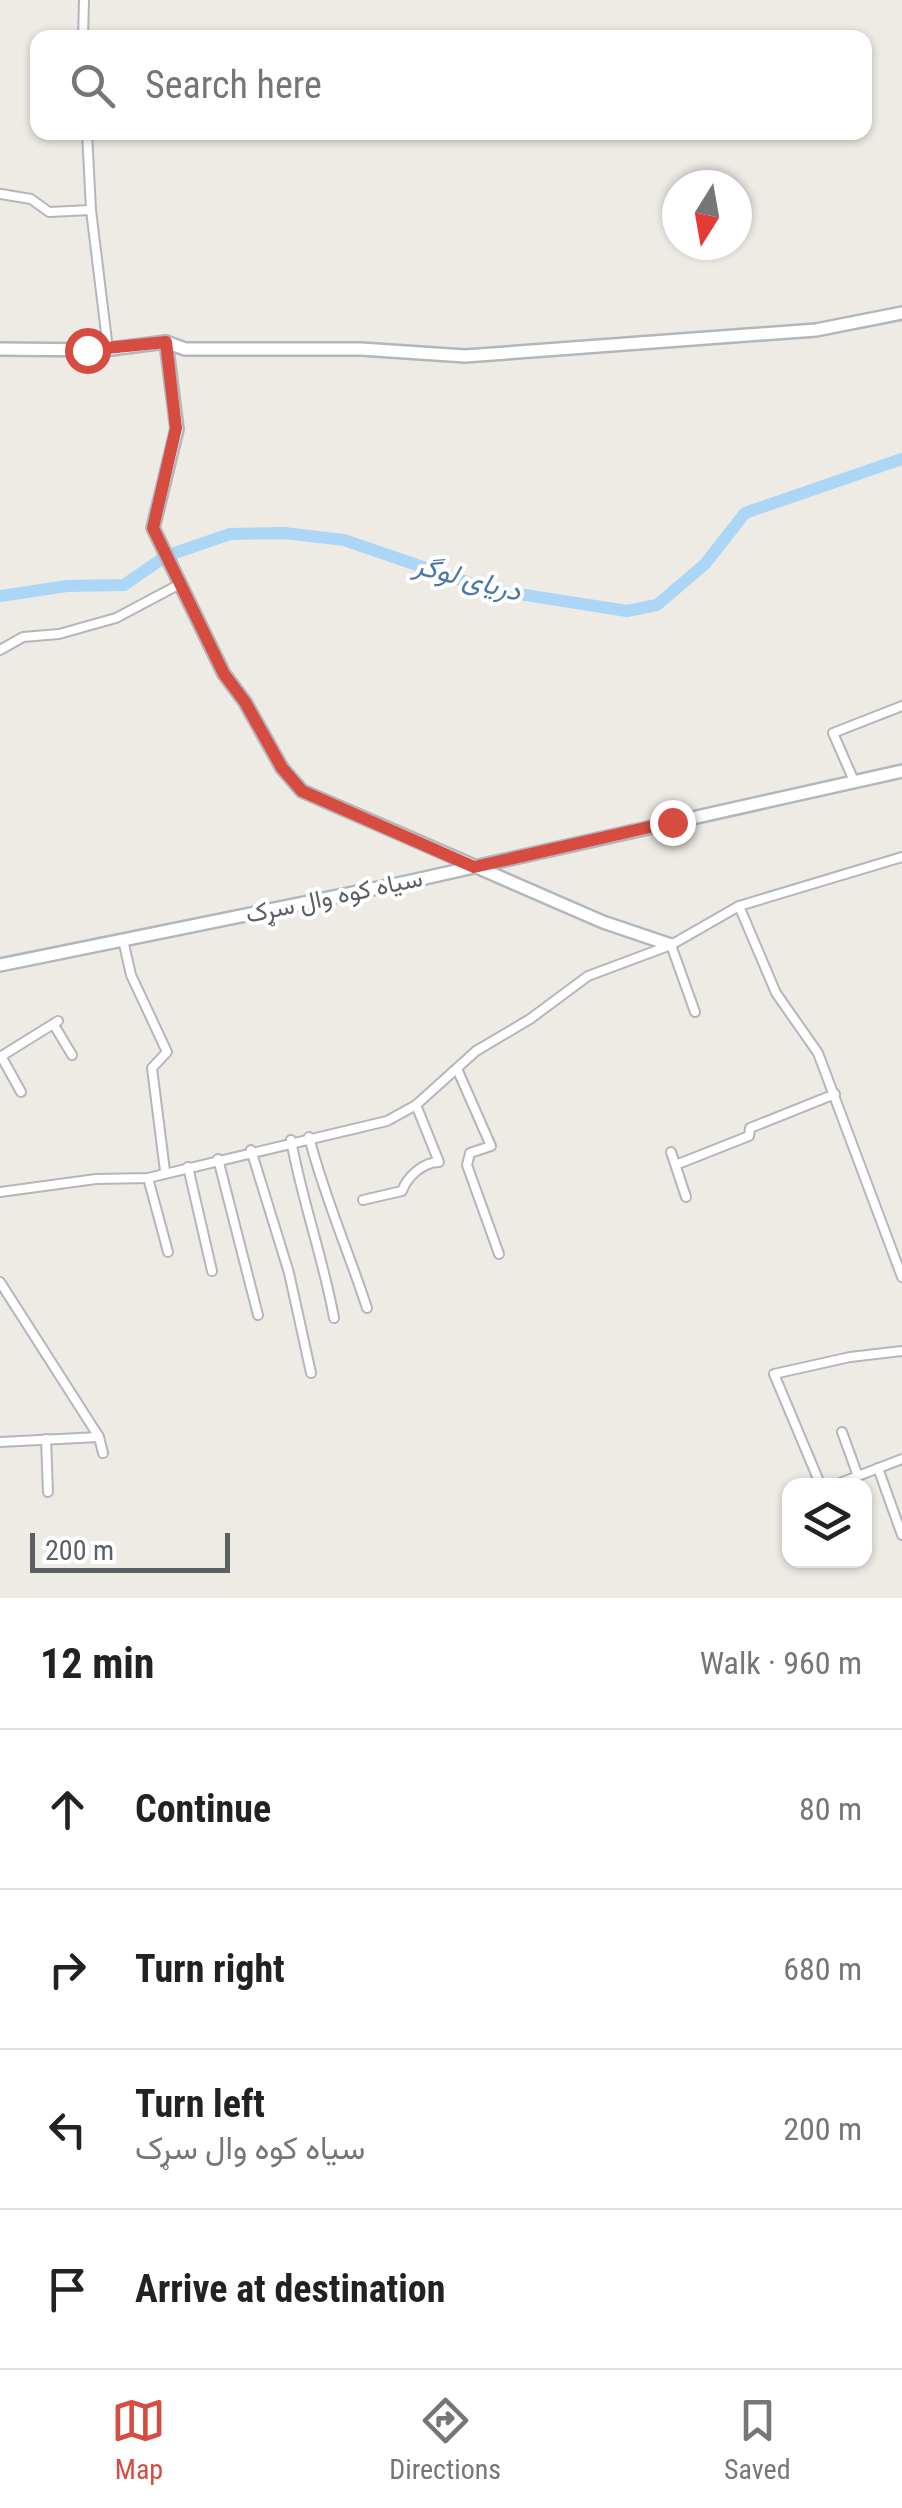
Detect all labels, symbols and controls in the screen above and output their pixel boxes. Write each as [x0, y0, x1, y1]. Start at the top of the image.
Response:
search box [30, 30, 872, 140]
icon: search [65, 58, 120, 113]
text: Search here [145, 63, 322, 107]
north arrow [662, 170, 752, 260]
route start [65, 328, 111, 374]
water label: دریای لوگر [409, 547, 525, 609]
route end [650, 800, 696, 846]
street label: سیاه کوه وال سړک [243, 863, 426, 932]
map controls [782, 1478, 872, 1568]
button: layers [782, 1478, 872, 1568]
scale bar [30, 1528, 230, 1572]
text: 200 m [45, 1534, 114, 1567]
text: 12 min [40, 1639, 155, 1688]
text: Walk · 960 m [700, 1644, 862, 1682]
icon: ahead [40, 1782, 95, 1837]
text: Continue [135, 1787, 271, 1831]
text: 80 m [799, 1790, 862, 1828]
icon: right [40, 1942, 95, 1997]
text: Turn right [135, 1947, 285, 1991]
text: 680 m [783, 1950, 862, 1988]
text: Turn left [135, 2082, 265, 2126]
icon: left [40, 2102, 95, 2157]
text: 200 m [783, 2110, 862, 2148]
text: سیاه کوه وال سړک [135, 2129, 365, 2167]
icon: arrive [40, 2262, 95, 2317]
text: Arrive at destination [135, 2267, 445, 2311]
tab: Map [111, 2393, 166, 2486]
tab: Directions [389, 2393, 501, 2486]
tab: Saved [724, 2393, 791, 2486]

